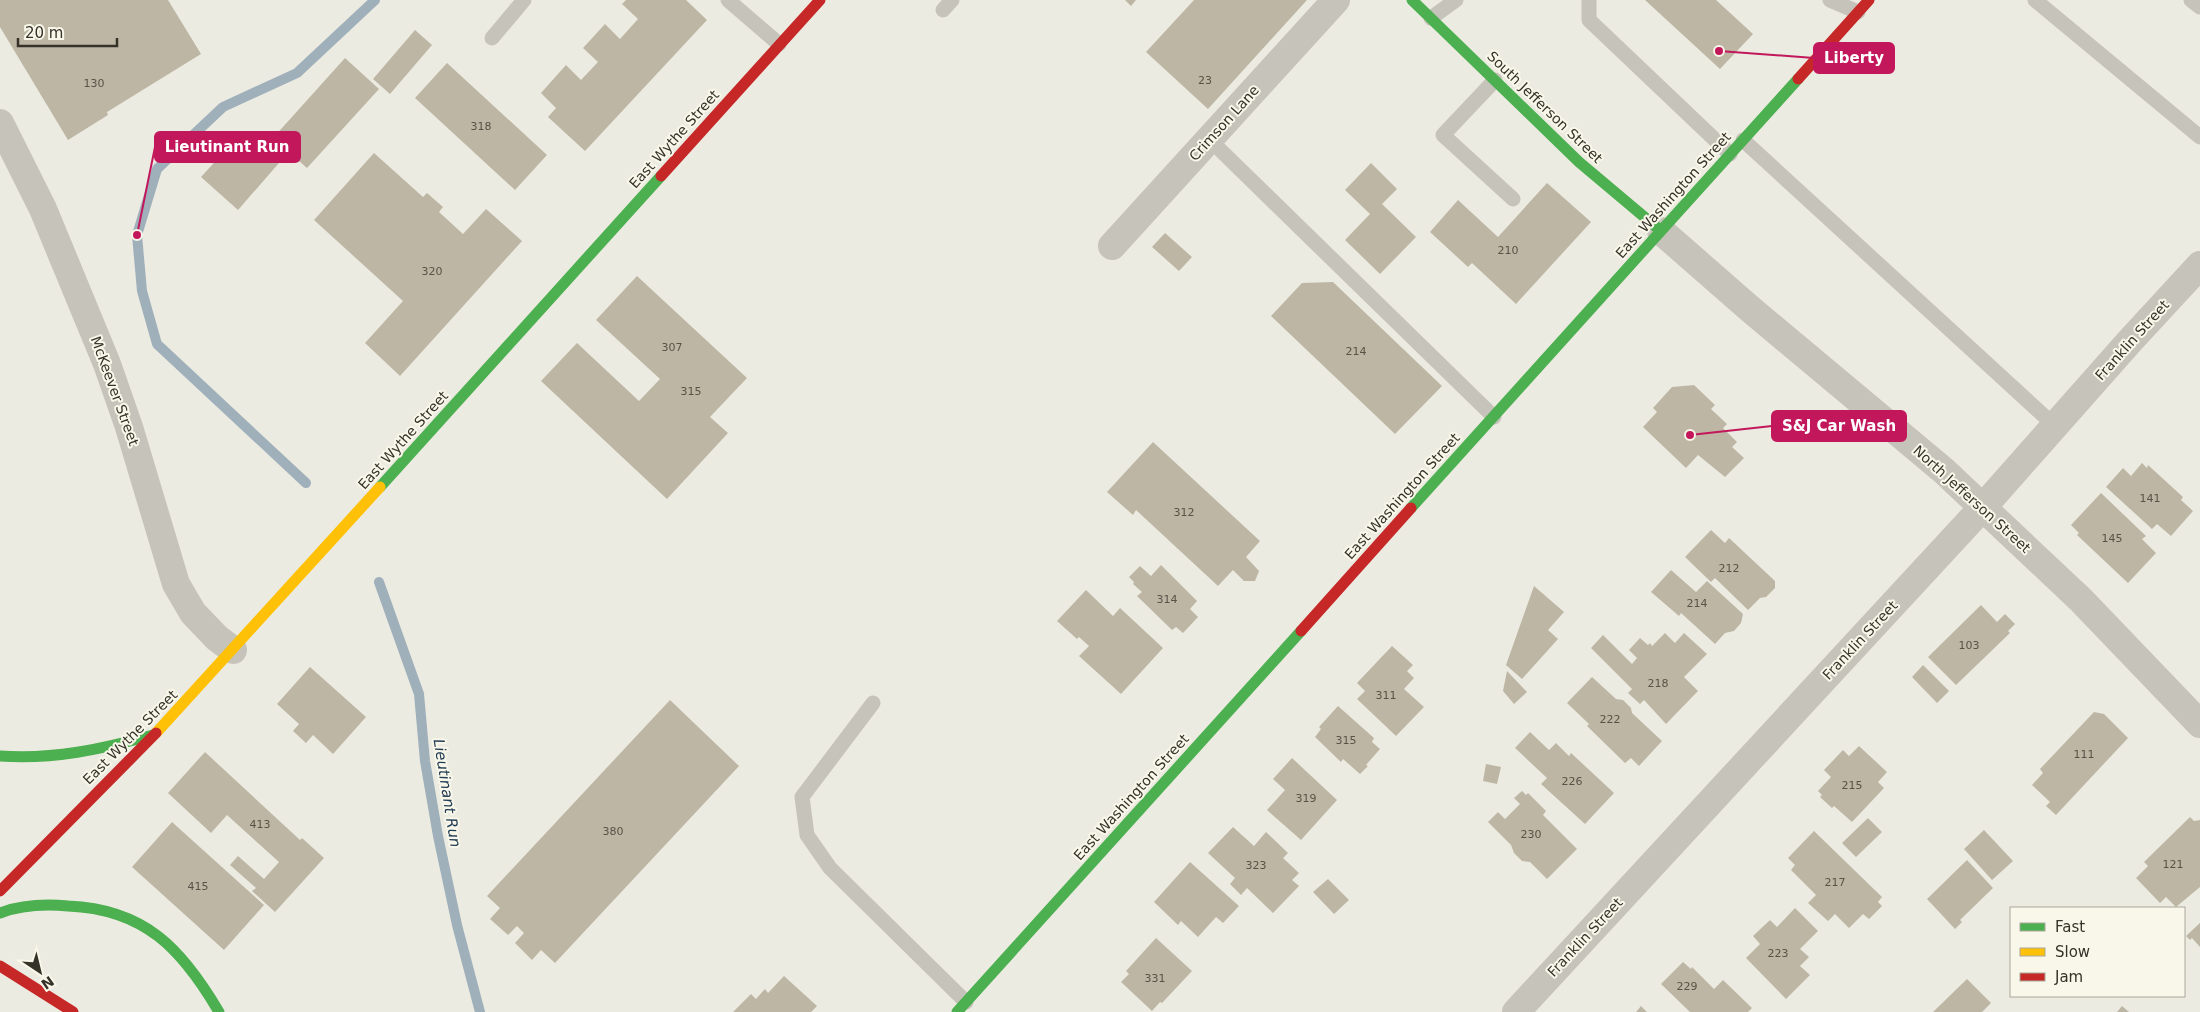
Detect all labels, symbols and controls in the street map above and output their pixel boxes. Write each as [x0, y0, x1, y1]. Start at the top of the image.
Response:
scale bar [18, 15, 116, 47]
text: 20 m [25, 24, 63, 42]
callout: Liberty [1814, 43, 1894, 73]
street label: South Jefferson Street [1484, 48, 1606, 166]
text: Liberty [1824, 49, 1884, 67]
house number: 23 [1198, 74, 1212, 87]
house number: 130 [84, 77, 105, 90]
street label: Crimson Lane [1186, 82, 1262, 164]
street label: East Wythe Street [626, 86, 723, 191]
house number: 318 [471, 120, 492, 133]
street label: East Washington Street [1612, 128, 1734, 261]
callout: Lieutinant Run [155, 132, 300, 162]
text: Lieutinant Run [165, 138, 289, 156]
house number: 210 [1498, 244, 1519, 257]
house number: 320 [422, 265, 443, 278]
street label: Franklin Street [2092, 296, 2172, 383]
street label: McKeever Street [88, 334, 142, 448]
house number: 307 [662, 341, 683, 354]
house number: 214 [1346, 345, 1367, 358]
house number: 315 [681, 385, 702, 398]
street label: East Wythe Street [355, 387, 452, 492]
callout: S&J Car Wash [1772, 411, 1906, 441]
text: S&J Car Wash [1782, 417, 1896, 435]
street label: East Washington Street [1341, 429, 1463, 562]
street label: North Jefferson Street [1910, 442, 2034, 556]
house number: 141 [2140, 492, 2161, 505]
house number: 312 [1174, 506, 1195, 519]
house number: 145 [2102, 532, 2123, 545]
house number: 212 [1719, 562, 1740, 575]
house number: 314 [1157, 593, 1178, 606]
house number: 214 [1687, 597, 1708, 610]
street label: Franklin Street [1819, 597, 1901, 683]
house number: 103 [1959, 639, 1980, 652]
house number: 218 [1648, 677, 1669, 690]
street label: East Wythe Street [80, 686, 181, 787]
house number: 311 [1376, 689, 1397, 702]
house number: 222 [1600, 713, 1621, 726]
street label: East Washington Street [1070, 730, 1192, 863]
house number: 315 [1336, 734, 1357, 747]
water label: Lieutinant Run [430, 737, 464, 849]
house number: 111 [2074, 748, 2095, 761]
house number: 226 [1562, 775, 1583, 788]
house number: 215 [1842, 779, 1863, 792]
house number: 319 [1296, 792, 1317, 805]
house number: 413 [250, 818, 271, 831]
house number: 380 [603, 825, 624, 838]
house number: 230 [1521, 828, 1542, 841]
house number: 121 [2163, 858, 2184, 871]
house number: 323 [1246, 859, 1267, 872]
house number: 217 [1825, 876, 1846, 889]
house number: 415 [188, 880, 209, 893]
street label: Franklin Street [1544, 894, 1626, 980]
legend [2010, 907, 2185, 997]
text: Fast [2055, 918, 2085, 936]
text: Slow [2055, 943, 2090, 961]
north arrow [15, 947, 65, 997]
house number: 223 [1768, 947, 1789, 960]
text: Jam [2054, 968, 2083, 986]
house number: 331 [1145, 972, 1166, 985]
text: N [38, 973, 57, 993]
house number: 229 [1677, 980, 1698, 993]

